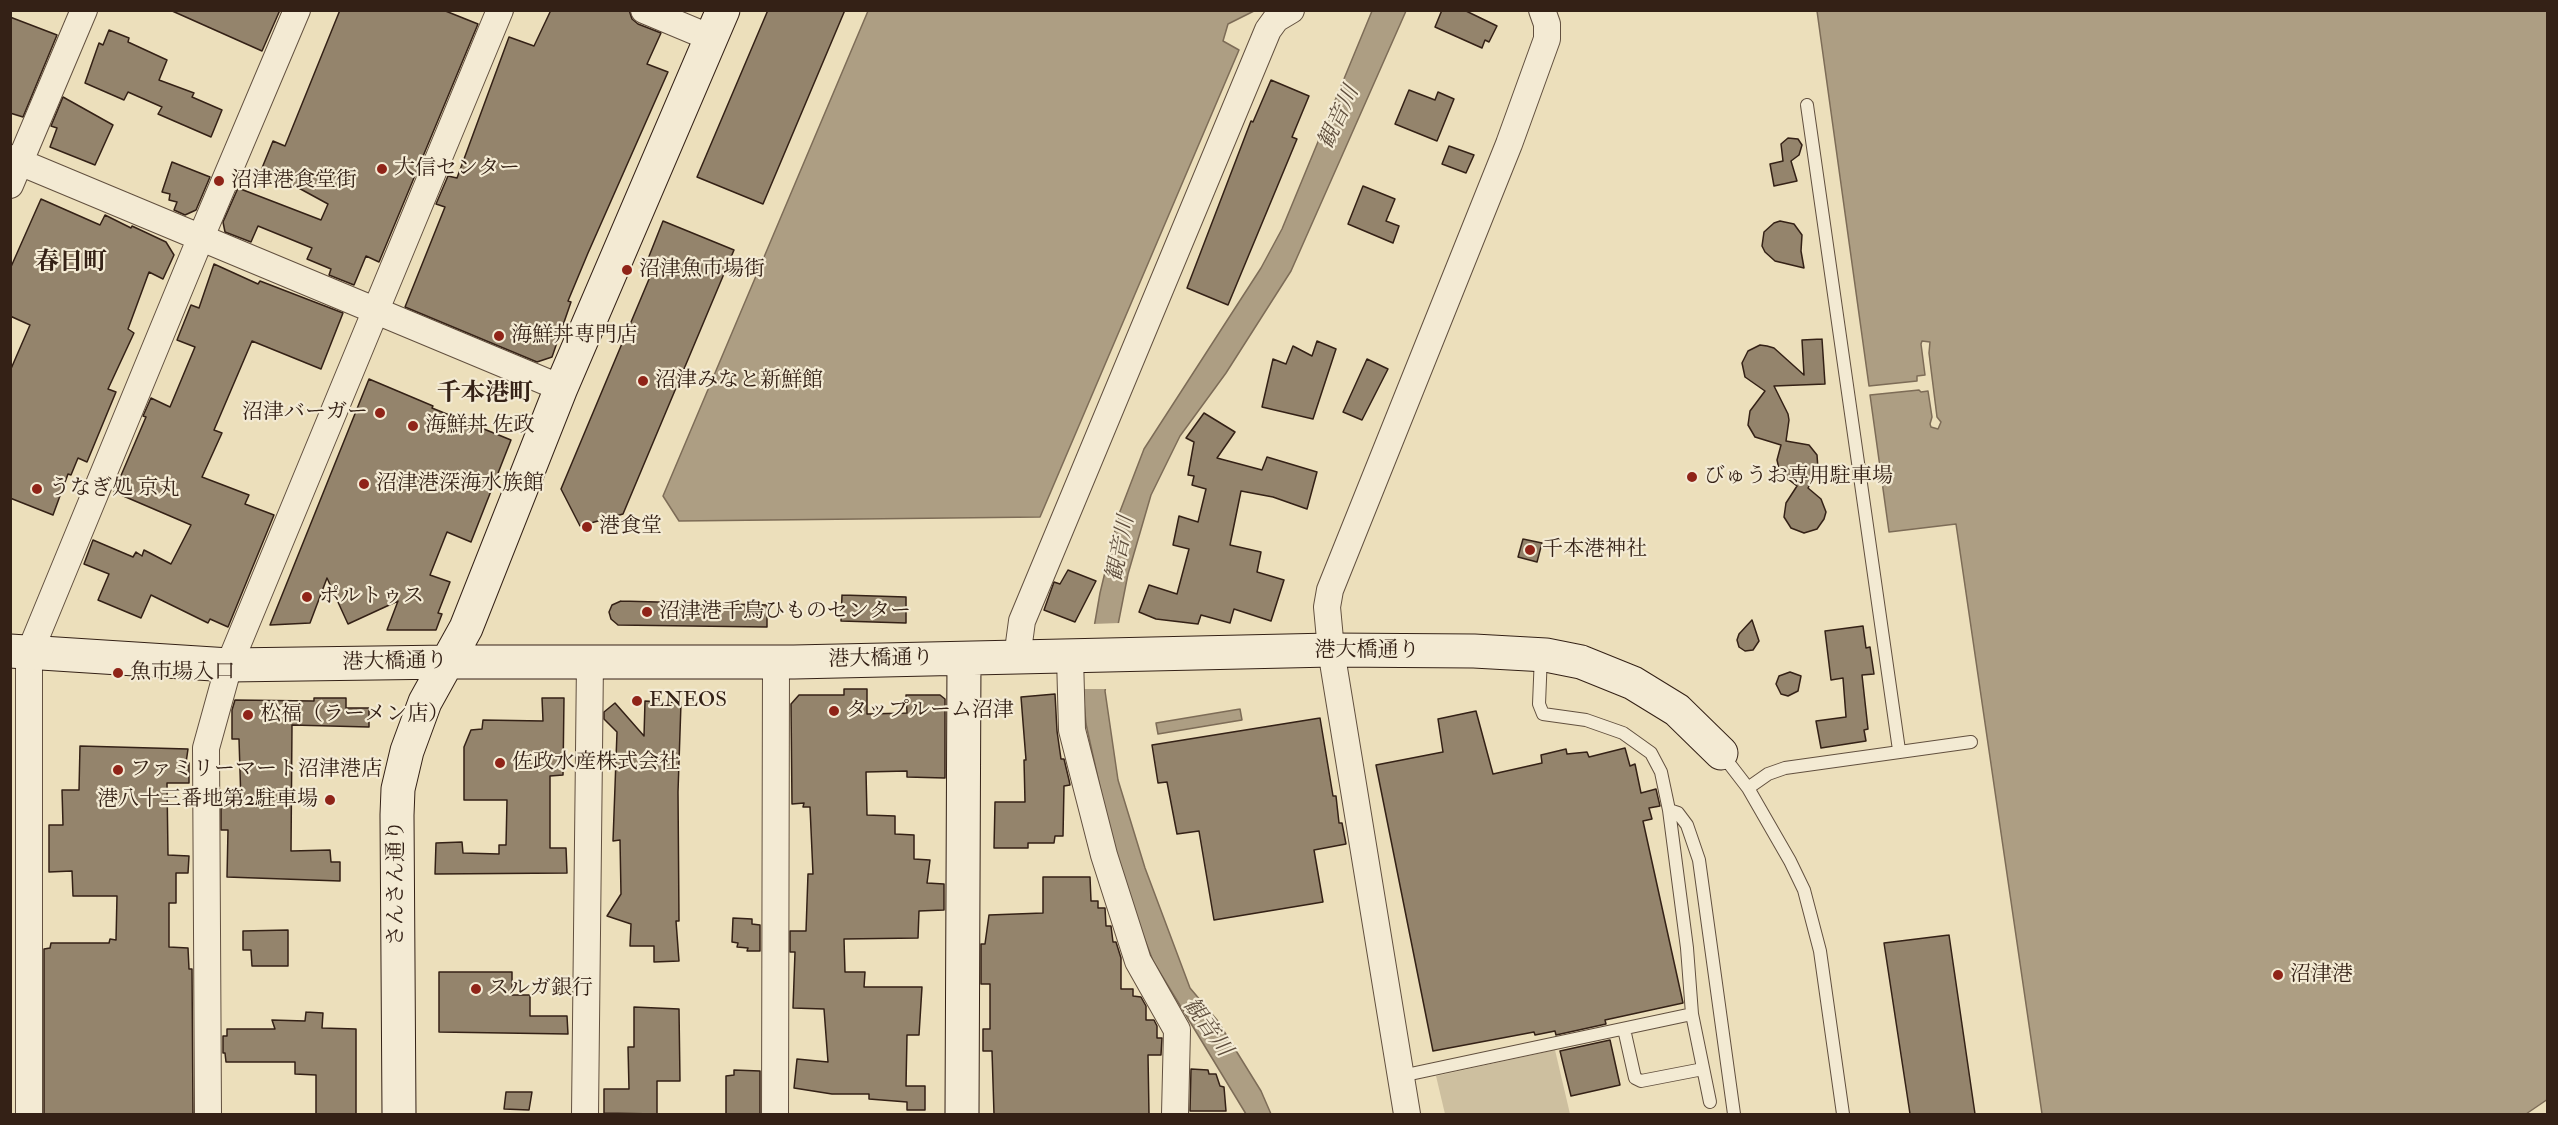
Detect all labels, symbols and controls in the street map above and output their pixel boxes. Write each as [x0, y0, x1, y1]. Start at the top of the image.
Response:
water label: 観音川 [1314, 83, 1366, 153]
place label: 大信センター [394, 156, 520, 182]
marker: 大信センター [375, 162, 389, 176]
place label: 沼津港食堂街 [231, 168, 357, 194]
marker: 沼津港食堂街 [212, 174, 226, 188]
district label: 春日町 [35, 250, 107, 278]
place label: 沼津魚市場街 [639, 257, 765, 283]
marker: 沼津魚市場街 [620, 263, 634, 277]
place label: 海鮮丼専門店 [511, 323, 637, 349]
marker: 海鮮丼専門店 [492, 329, 506, 343]
place label: 沼津みなと新鮮館 [655, 368, 823, 394]
marker: 沼津みなと新鮮館 [636, 374, 650, 388]
district label: 千本港町 [437, 381, 533, 409]
place label: 沼津バーガー [242, 400, 368, 426]
marker: 沼津バーガー [373, 406, 387, 420]
place label: 海鮮丼 佐政 [425, 413, 534, 439]
marker: 海鮮丼 佐政 [406, 419, 420, 433]
place label: びゅうお専用駐車場 [1704, 464, 1893, 490]
marker: びゅうお専用駐車場 [1685, 470, 1699, 484]
place label: 沼津港深海水族館 [376, 471, 544, 497]
place label: うなぎ処 京丸 [49, 476, 179, 502]
marker: 沼津港深海水族館 [357, 477, 371, 491]
marker: うなぎ処 京丸 [30, 482, 44, 496]
place label: 港食堂 [599, 514, 662, 540]
water label: 観音川 [1103, 514, 1141, 584]
marker: 港食堂 [580, 520, 594, 534]
place label: 千本港神社 [1542, 537, 1647, 563]
marker: 千本港神社 [1523, 543, 1537, 557]
place label: ポルトゥス [319, 584, 424, 610]
marker: ポルトゥス [300, 590, 314, 604]
place label: 沼津港千鳥ひものセンター [659, 599, 911, 625]
marker: 沼津港千鳥ひものセンター [640, 605, 654, 619]
street label: 港大橋通り [1315, 638, 1419, 664]
street label: 港大橋通り [828, 646, 934, 674]
street label: 港大橋通り [342, 649, 448, 677]
place label: 魚市場入口 [130, 660, 235, 686]
marker: 魚市場入口 [111, 666, 125, 680]
place label: ENEOS [649, 688, 727, 714]
marker: ENEOS [630, 694, 644, 708]
place label: タップルーム沼津 [846, 698, 1014, 724]
place label: 松福（ラーメン店） [260, 702, 449, 728]
marker: タップルーム沼津 [827, 704, 841, 718]
marker: 松福（ラーメン店） [241, 708, 255, 722]
place label: 佐政水産株式会社 [512, 750, 680, 776]
marker: 佐政水産株式会社 [493, 756, 507, 770]
place label: ファミリーマート沼津港店 [130, 757, 382, 783]
marker: ファミリーマート沼津港店 [111, 763, 125, 777]
place label: 港八十三番地第2駐車場 [97, 787, 318, 813]
marker: 港八十三番地第2駐車場 [323, 793, 337, 807]
street label: さんさん通り [384, 820, 410, 946]
place label: 沼津港 [2290, 962, 2353, 988]
marker: 沼津港 [2271, 968, 2285, 982]
place label: スルガ銀行 [488, 976, 593, 1002]
marker: スルガ銀行 [469, 982, 483, 996]
water label: 観音川 [1176, 994, 1236, 1062]

